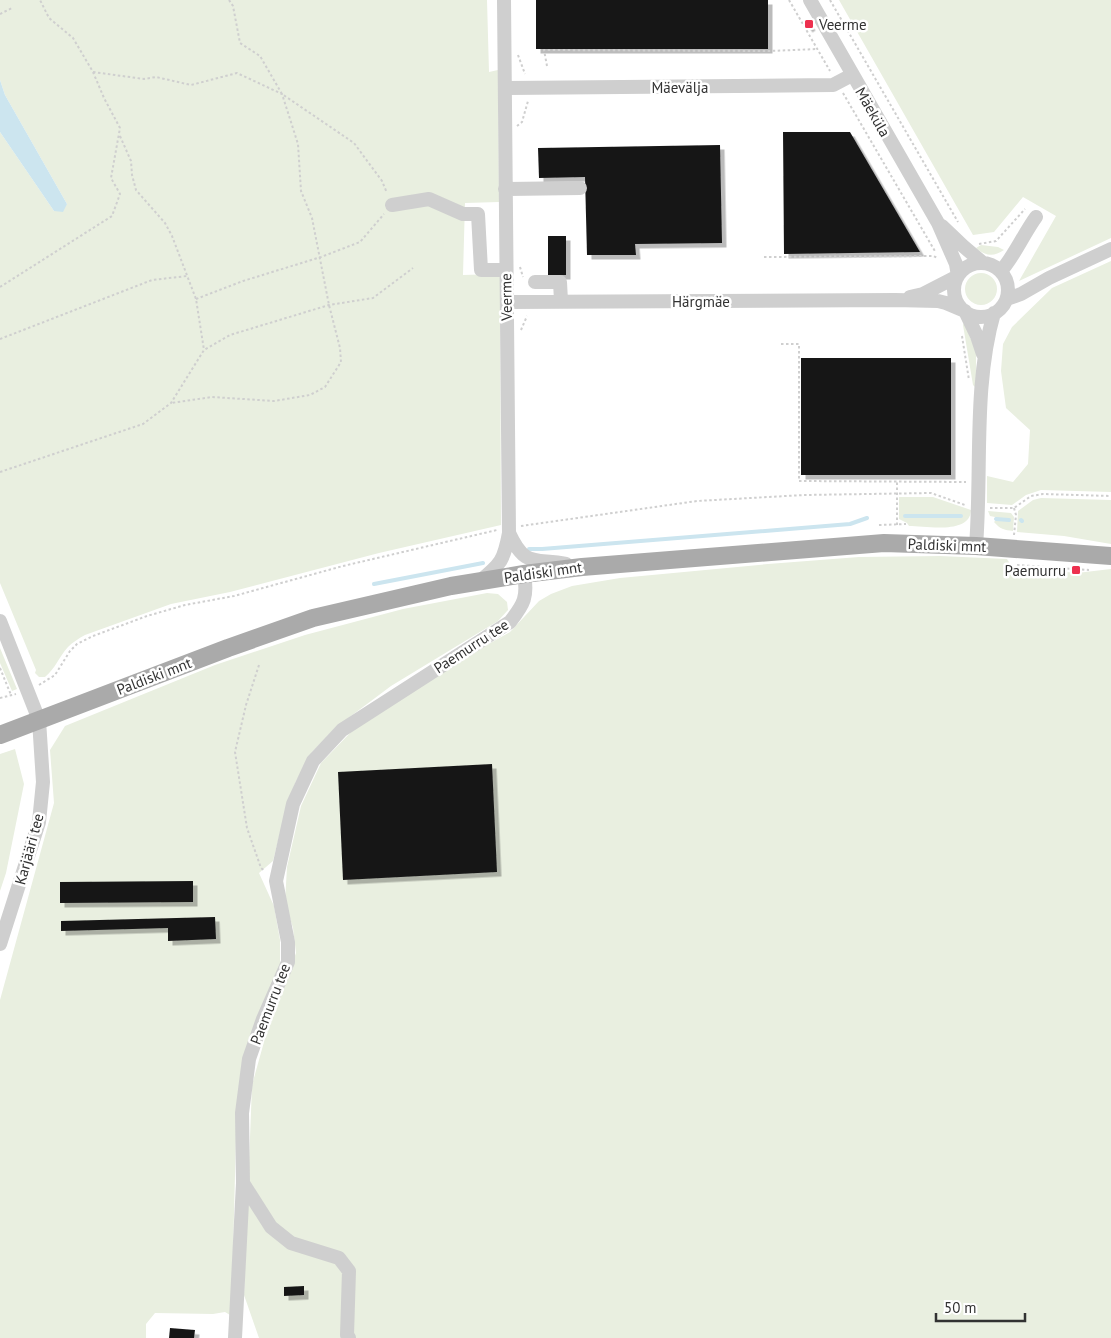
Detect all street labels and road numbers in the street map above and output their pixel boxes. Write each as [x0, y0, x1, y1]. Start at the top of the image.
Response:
street label: Mäevälja [651, 78, 709, 97]
street label: Mäeküla [851, 84, 895, 140]
street label: Veerme [496, 273, 516, 322]
street label: Härgmäe [672, 292, 730, 311]
street label: Paldiski mnt [907, 534, 987, 556]
street label: Paldiski mnt [503, 557, 583, 587]
street label: Paemurru tee [430, 615, 512, 677]
street label: Paldiski mnt [114, 653, 194, 699]
street label: Karjääri tee [10, 811, 48, 887]
street label: Paemurru tee [246, 961, 294, 1047]

